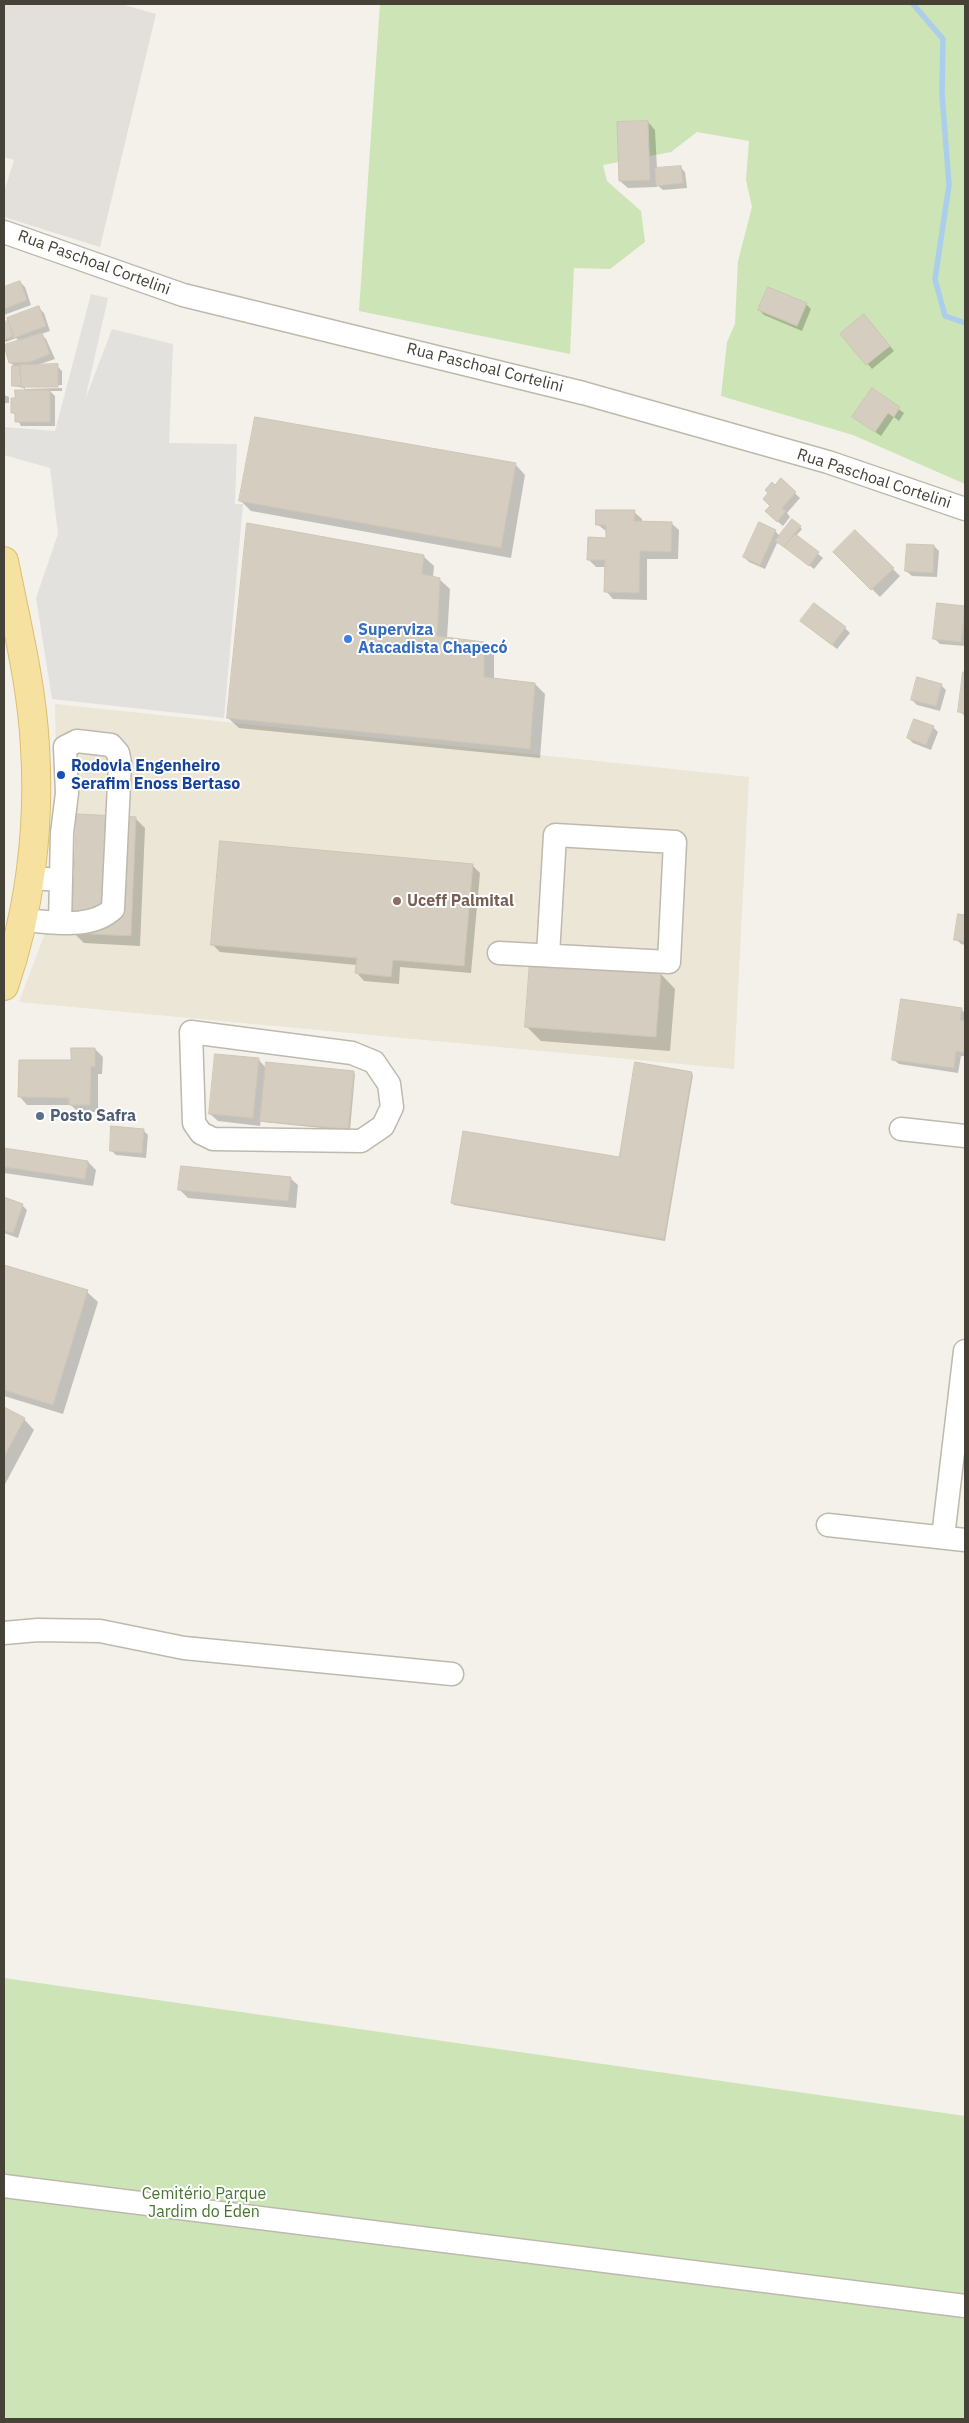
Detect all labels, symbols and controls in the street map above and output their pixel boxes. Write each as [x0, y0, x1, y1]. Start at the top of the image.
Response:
street label: Rua Paschoal Cortelini [15, 226, 173, 300]
street label: Rua Paschoal Cortelini [405, 339, 565, 397]
street label: Rua Paschoal Cortelini [795, 445, 953, 513]
place label: Superviza Atacadista Chapecó [358, 620, 508, 658]
marker: Superviza Atacadista Chapecó [342, 633, 354, 645]
place label: Rodovia Engenheiro Serafim Enoss Bertaso [71, 756, 240, 794]
marker: Rodovia Engenheiro Serafim Enoss Bertaso [55, 769, 67, 781]
place label: Uceff Palmital [407, 891, 514, 911]
marker: Uceff Palmital [391, 895, 403, 907]
place label: Posto Safra [50, 1106, 136, 1126]
marker: Posto Safra [34, 1110, 46, 1122]
park label: Cemitério Parque Jardim do Éden [142, 2184, 266, 2222]

